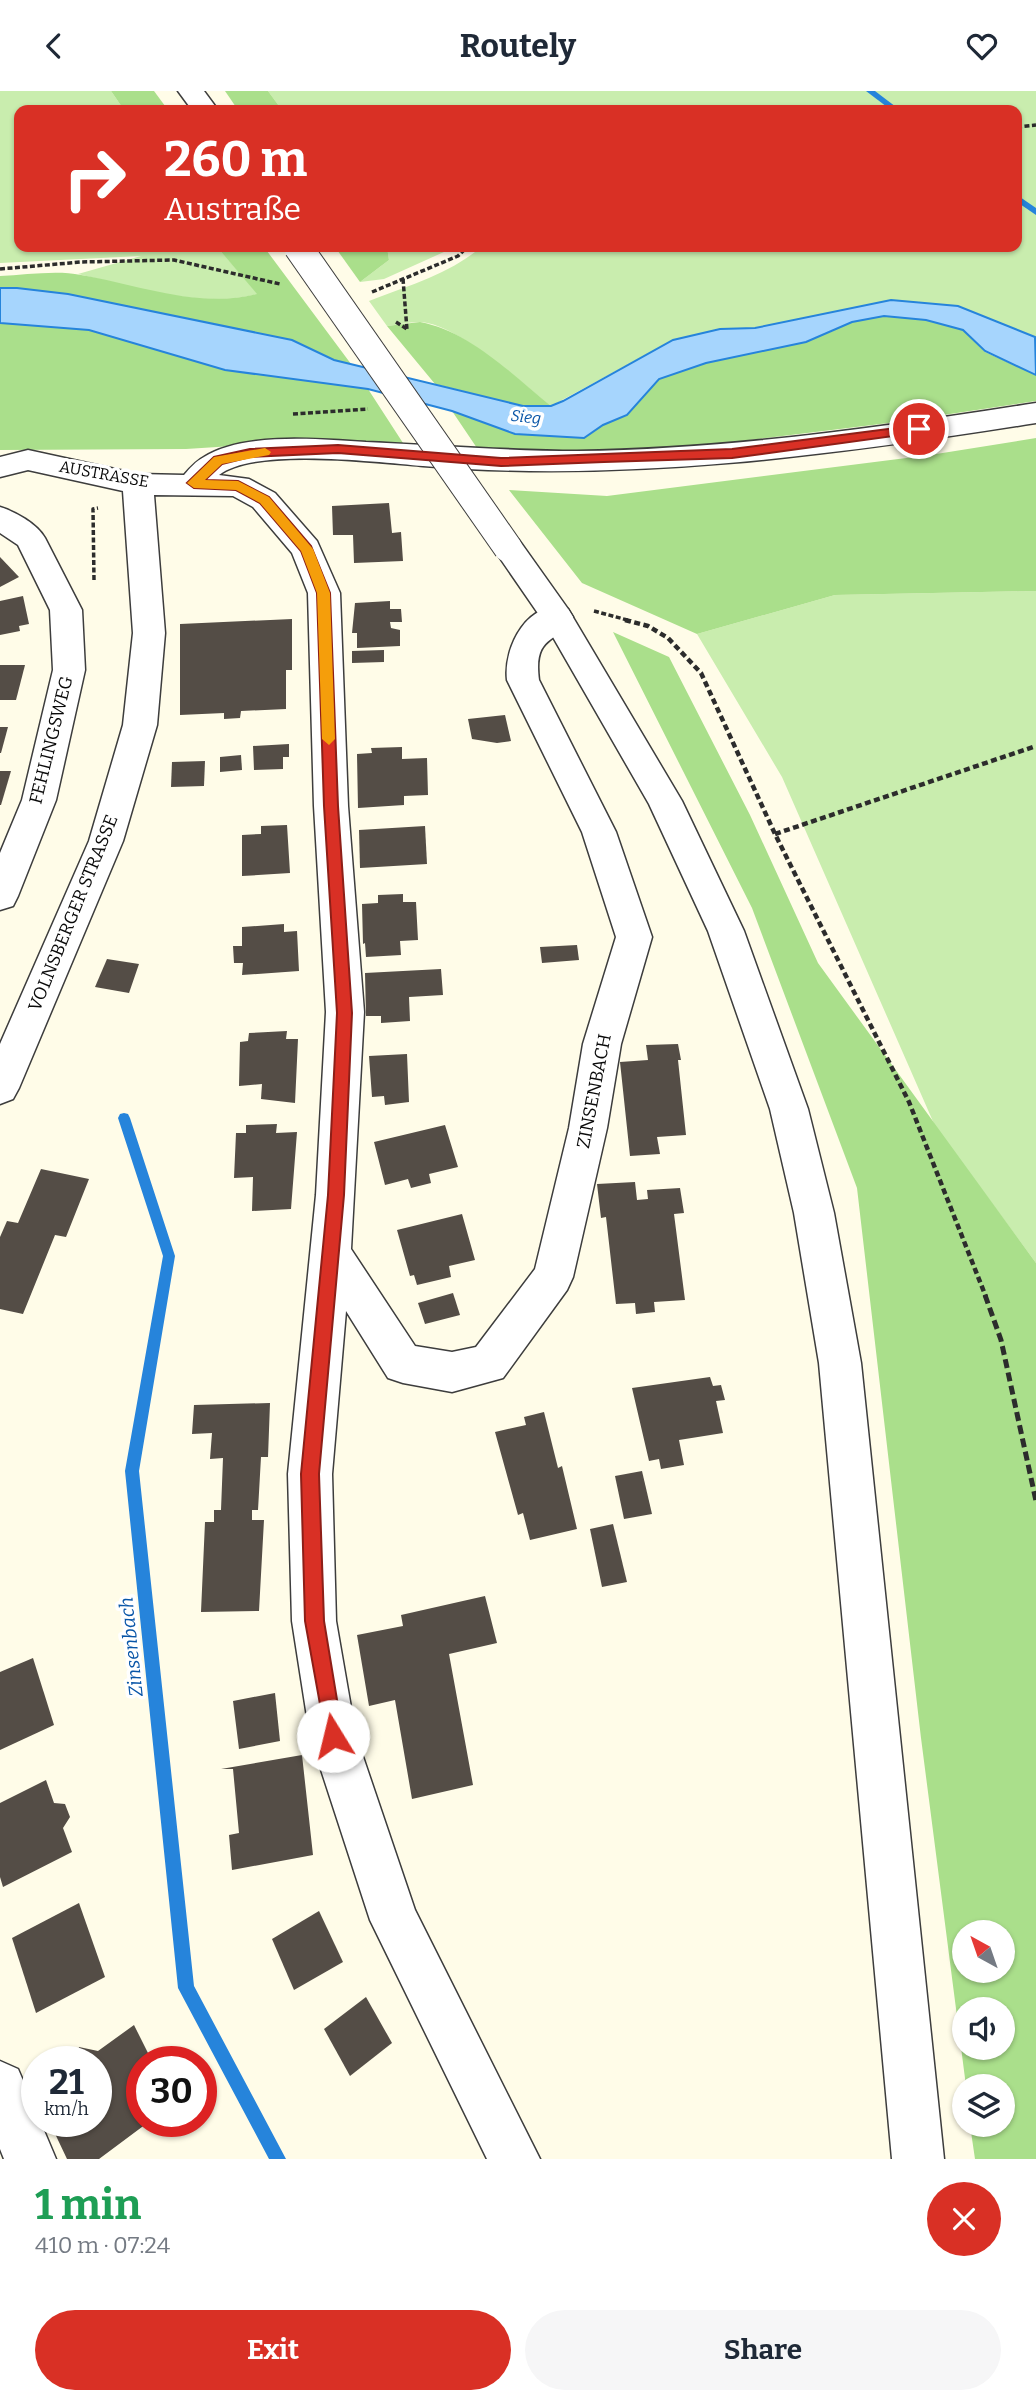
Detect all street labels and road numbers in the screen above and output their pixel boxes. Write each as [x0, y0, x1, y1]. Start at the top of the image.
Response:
street label: AUSTRASSE [58, 457, 150, 491]
street label: FEHLINGSWEG [24, 674, 78, 806]
street label: VOLNSBERGER STRASSE [23, 812, 123, 1014]
street label: ZINSENBACH [572, 1032, 616, 1150]

